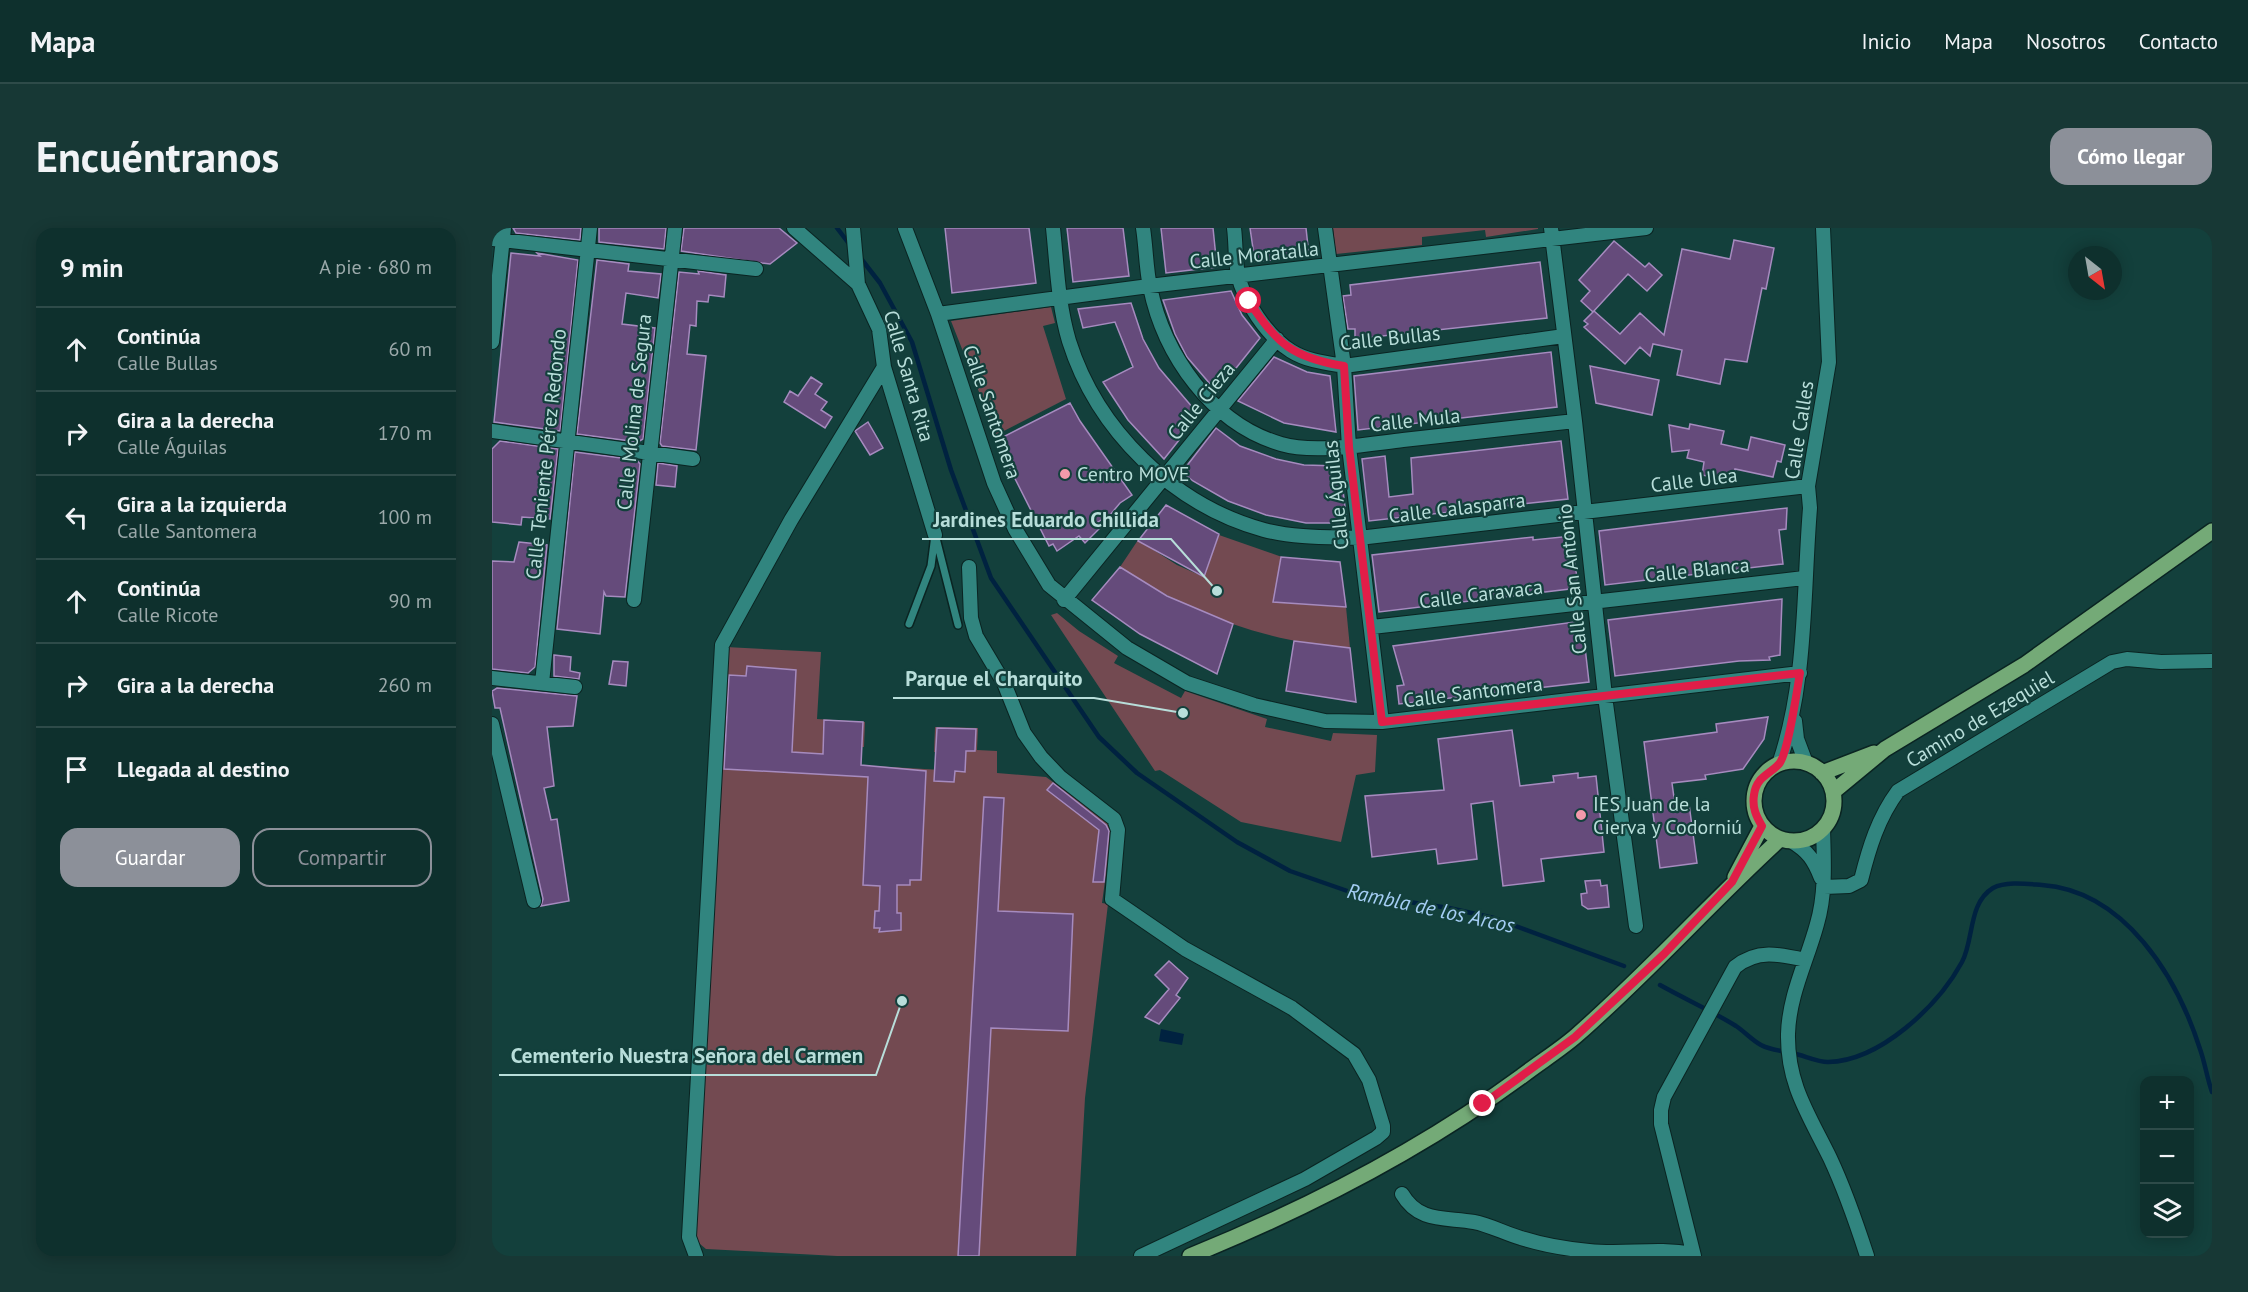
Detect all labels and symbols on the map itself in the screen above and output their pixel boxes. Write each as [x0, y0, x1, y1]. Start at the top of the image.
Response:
street label: Calle Moratalla [1188, 235, 1320, 275]
north arrow [2068, 246, 2122, 300]
route start [1235, 287, 1261, 313]
street label: Calle Santa Rita [878, 307, 940, 445]
street label: Calle Molina de Segura [611, 313, 657, 511]
street label: Calle Bullas [1339, 320, 1441, 356]
street label: Calle Teniente Pérez Redondo [520, 327, 572, 581]
street label: Calle Santomera [957, 342, 1027, 482]
street label: Calle Cieza [1161, 356, 1241, 446]
street label: Calle Calles [1778, 379, 1820, 481]
street label: Calle Mula [1369, 402, 1461, 438]
street label: Calle Águilas [1317, 439, 1355, 551]
place label: Centro MOVE [1077, 461, 1190, 487]
street label: Calle Ulea [1649, 462, 1739, 498]
marker: Centro MOVE [1058, 467, 1072, 481]
street label: Calle Calasparra [1387, 487, 1527, 529]
callout: Jardines Eduardo Chillida [922, 500, 1171, 539]
street label: Calle San Antonio [1551, 502, 1593, 656]
text: Jardines Eduardo Chillida [932, 506, 1159, 533]
street label: Calle Blanca [1643, 552, 1751, 588]
street label: Calle Caravaca [1418, 574, 1544, 614]
callout: Parque el Charquito [893, 659, 1094, 698]
text: Parque el Charquito [905, 665, 1083, 692]
street label: Camino de Ezequiel [1901, 665, 2059, 773]
street label: Calle Santomera [1402, 671, 1544, 713]
place label: IES Juan de la Cierva y Codorniú [1593, 791, 1742, 840]
marker: IES Juan de la Cierva y Codorniú [1574, 808, 1588, 822]
water label: Rambla de los Arcos [1345, 877, 1518, 939]
callout: Cementerio Nuestra Señora del Carmen [499, 1036, 876, 1075]
text: Cementerio Nuestra Señora del Carmen [511, 1042, 863, 1069]
route end [1469, 1090, 1495, 1116]

